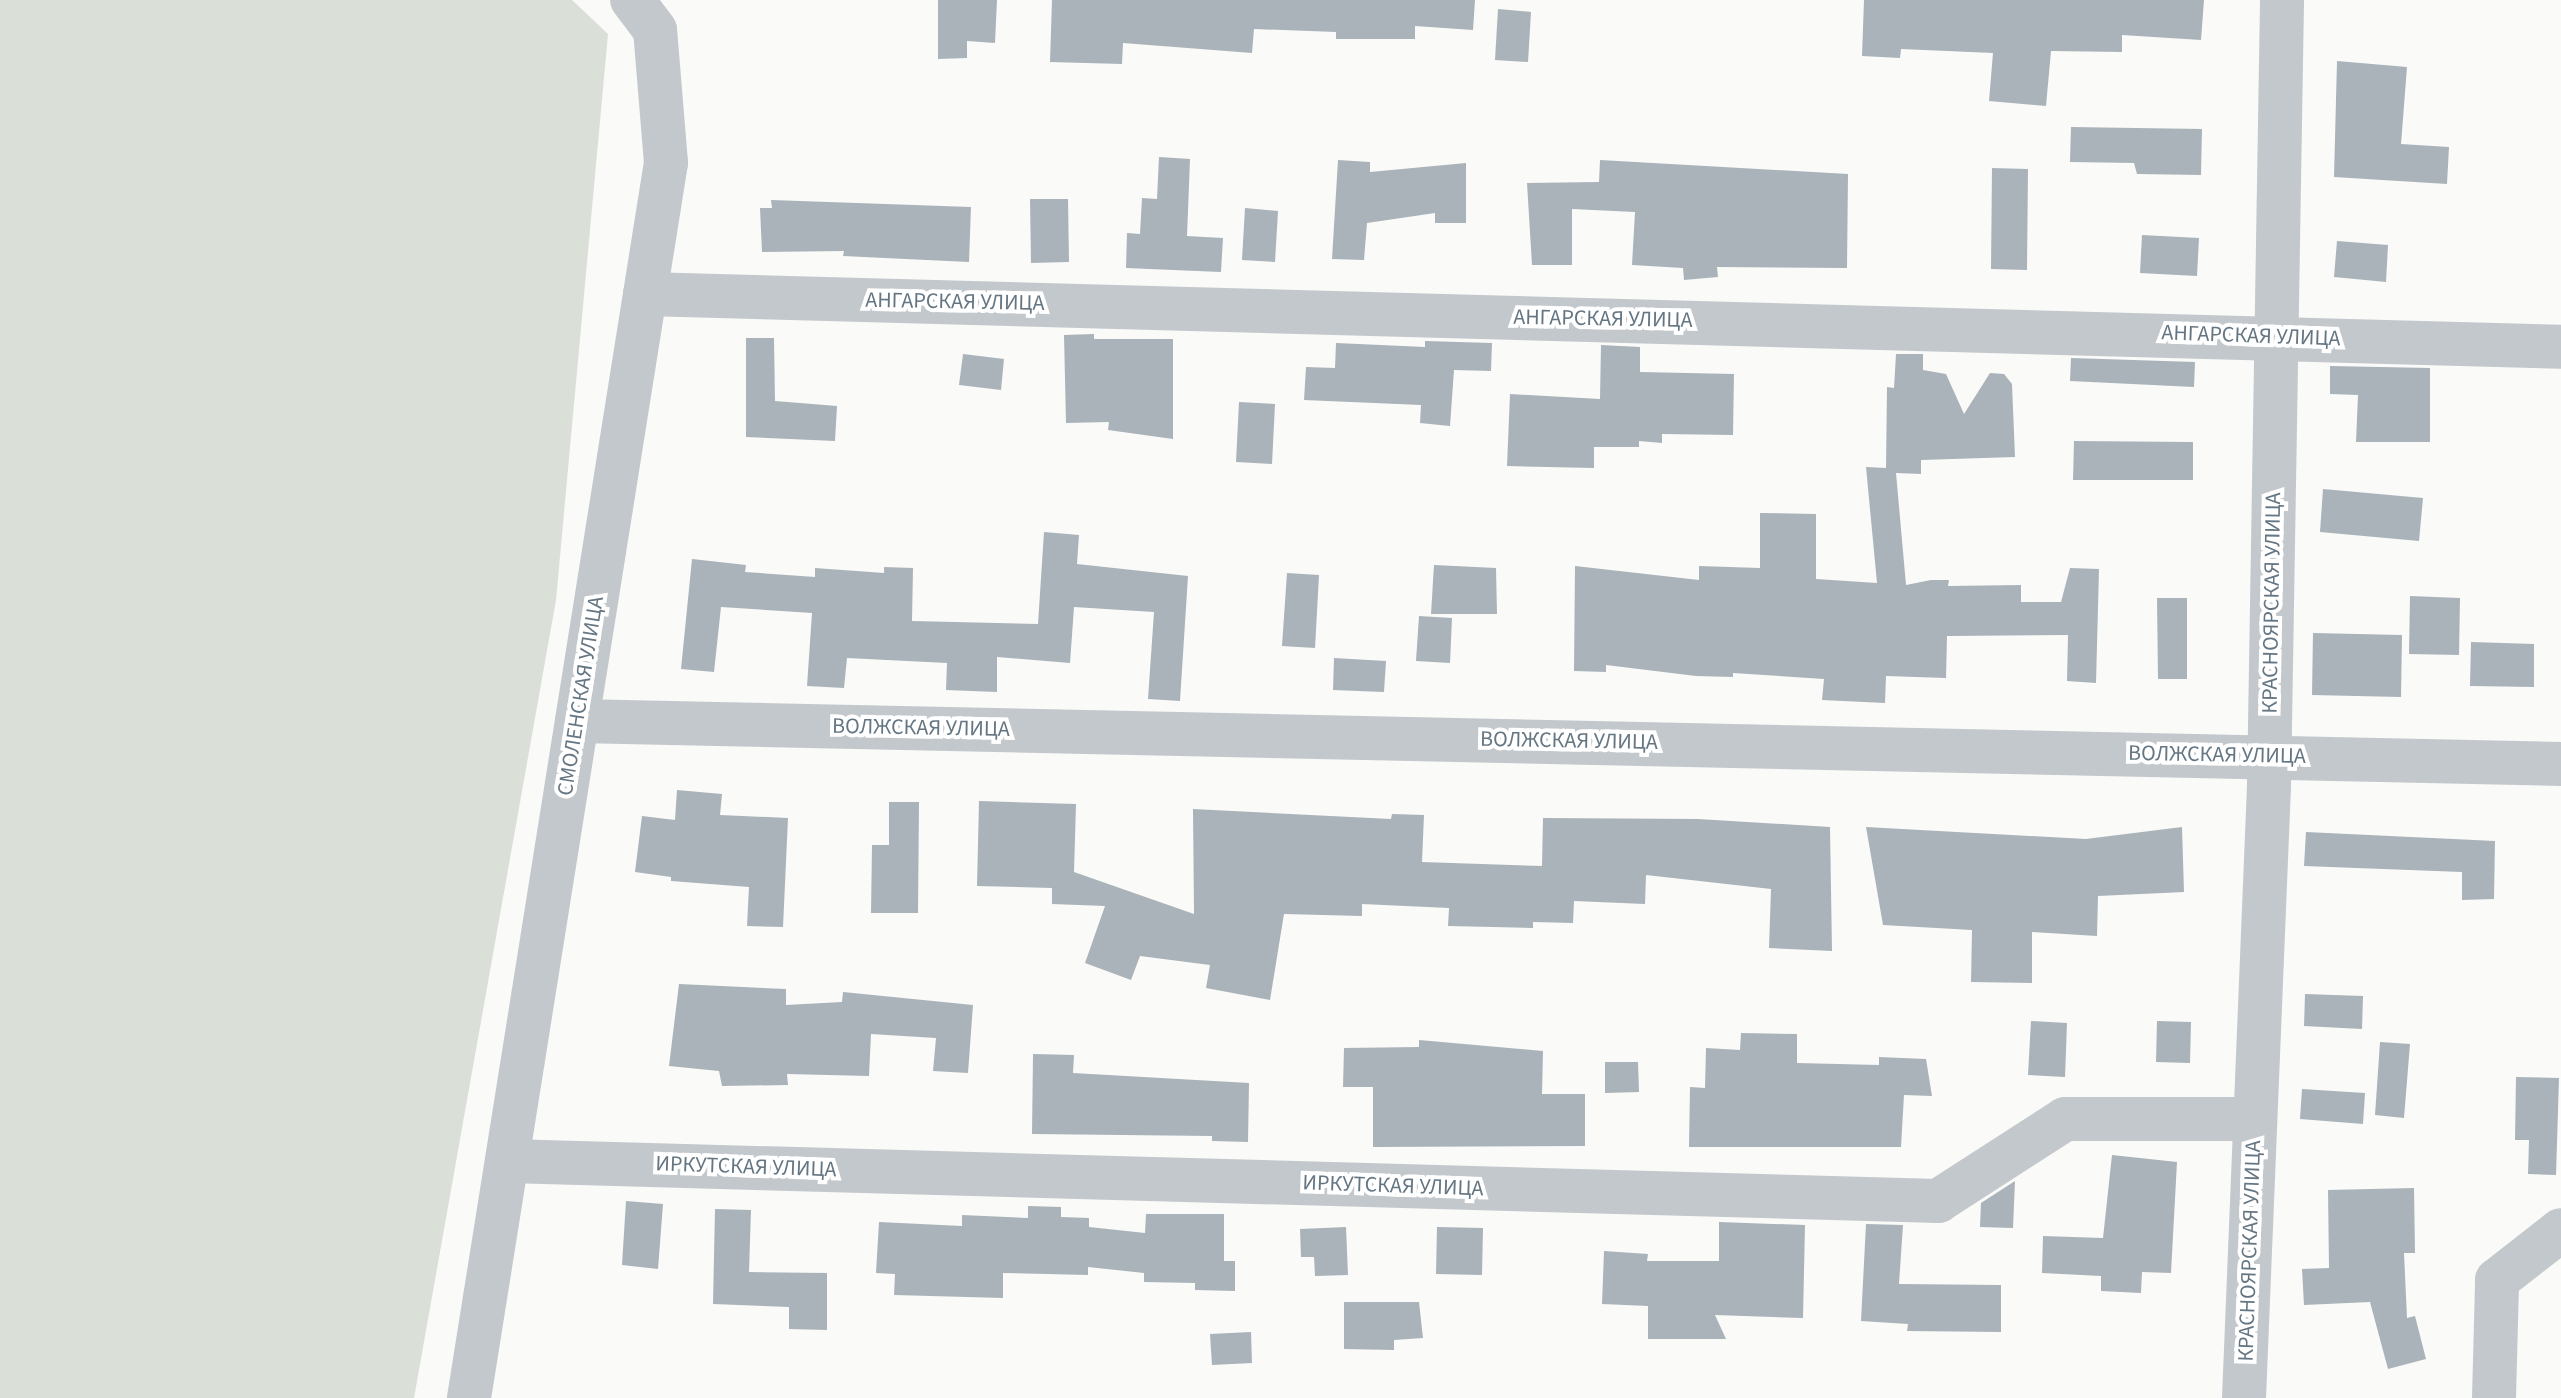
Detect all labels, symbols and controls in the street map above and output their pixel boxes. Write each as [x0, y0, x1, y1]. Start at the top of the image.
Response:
street label: АНГАРСКАЯ УЛИЦА [865, 287, 1045, 317]
street label: АНГАРСКАЯ УЛИЦА [1513, 304, 1693, 334]
street label: АНГАРСКАЯ УЛИЦА [2161, 320, 2341, 352]
street label: КРАСНОЯРСКАЯ УЛИЦА [2257, 492, 2287, 714]
street label: СМОЛЕНСКАЯ УЛИЦА [552, 594, 610, 798]
street label: ВОЛЖСКАЯ УЛИЦА [832, 713, 1010, 743]
street label: ВОЛЖСКАЯ УЛИЦА [1480, 726, 1658, 756]
street label: ВОЛЖСКАЯ УЛИЦА [2128, 740, 2306, 770]
street label: КРАСНОЯРСКАЯ УЛИЦА [2233, 1140, 2267, 1362]
street label: ИРКУТСКАЯ УЛИЦА [655, 1151, 837, 1183]
street label: ИРКУТСКАЯ УЛИЦА [1302, 1170, 1484, 1202]

